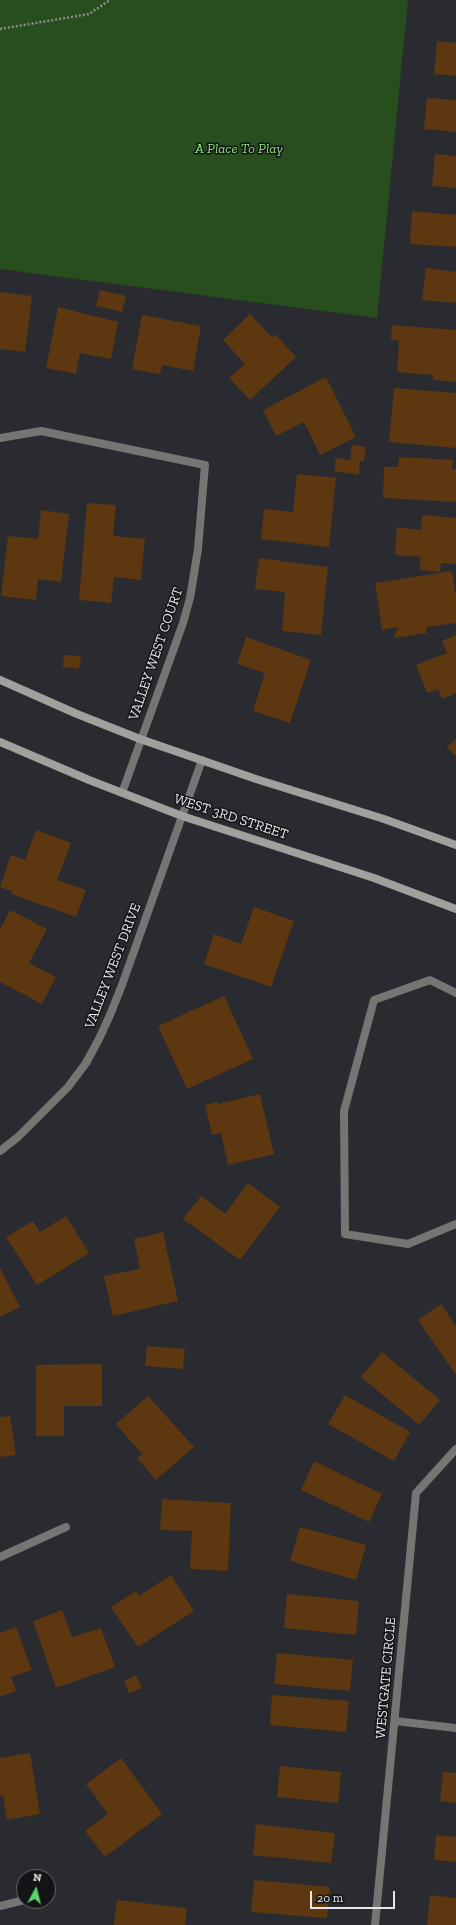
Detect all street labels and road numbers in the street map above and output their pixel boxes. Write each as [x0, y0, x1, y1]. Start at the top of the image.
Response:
street label: VALLEY WEST COURT [125, 585, 187, 723]
street label: WEST 3RD STREET [172, 791, 290, 843]
street label: VALLEY WEST DRIVE [81, 901, 145, 1031]
street label: WESTGATE CIRCLE [372, 1616, 400, 1740]

